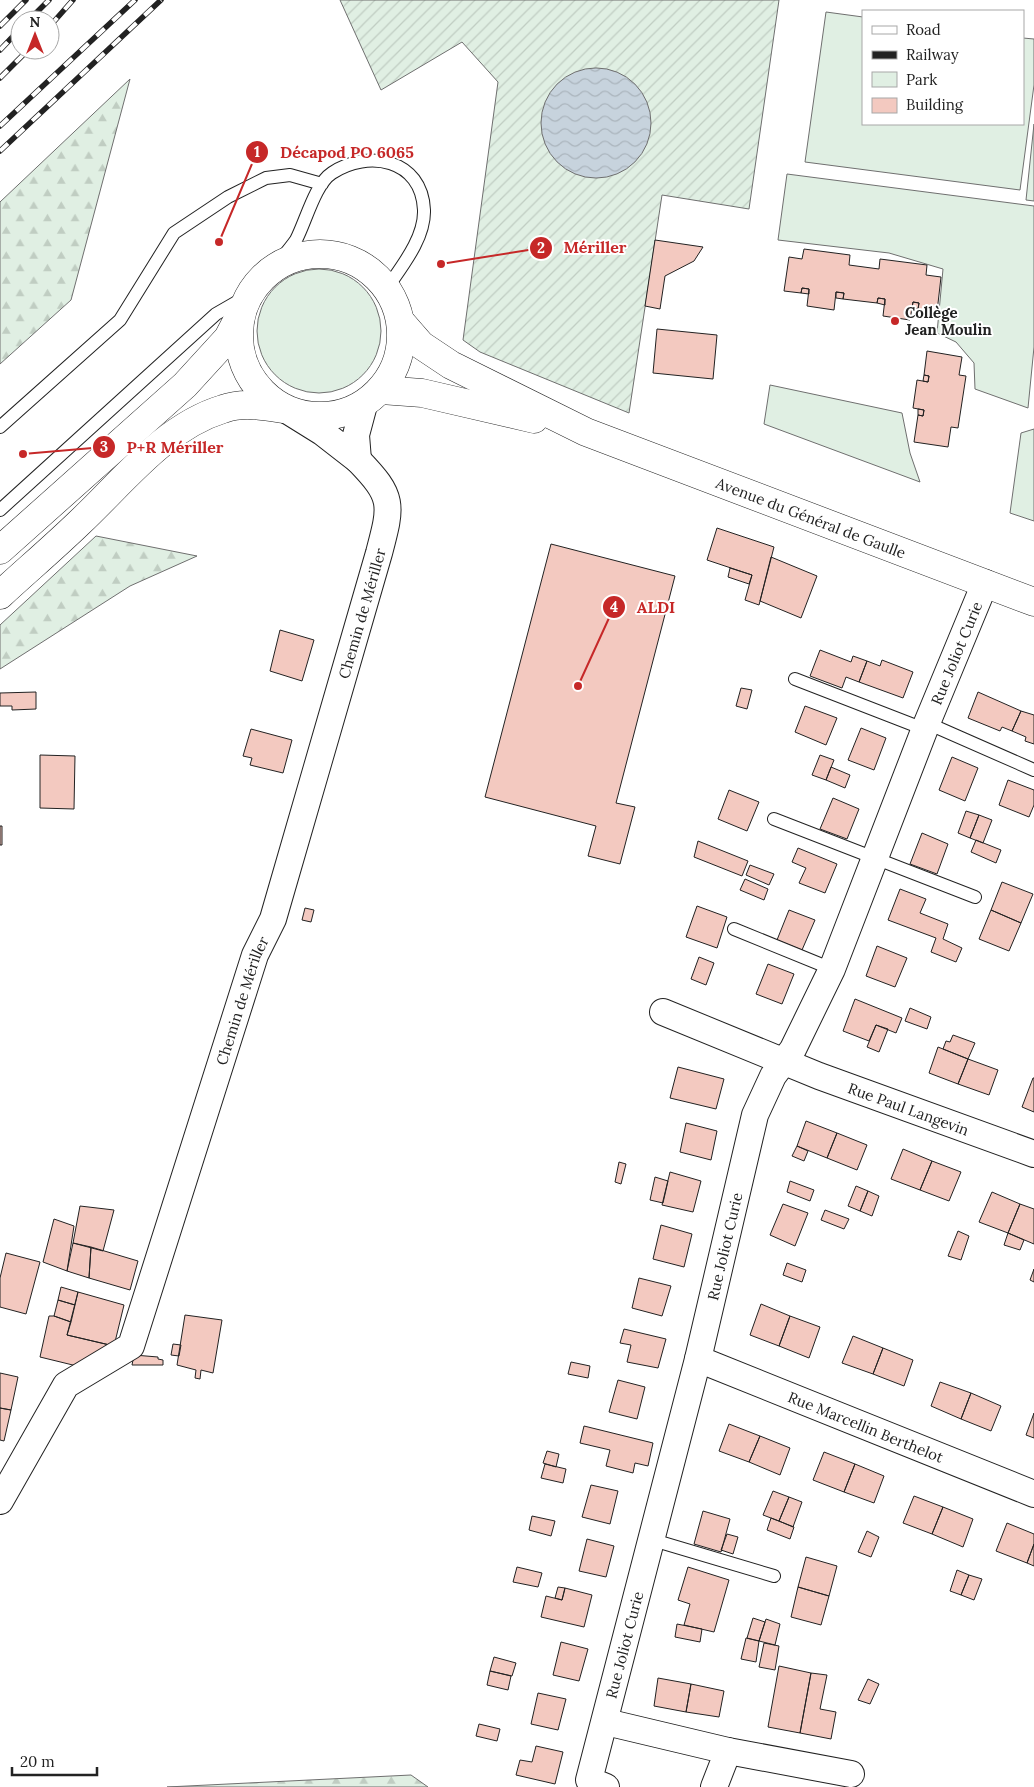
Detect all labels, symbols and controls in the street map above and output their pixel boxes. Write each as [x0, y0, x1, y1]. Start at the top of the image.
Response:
north arrow [10, 10, 60, 60]
legend [862, 10, 1024, 125]
text: N [30, 13, 41, 31]
text: Road [906, 20, 941, 39]
text: Railway [906, 45, 959, 64]
text: Park [906, 70, 937, 89]
text: Building [906, 95, 964, 114]
callout: Décapod PO 6065 [245, 137, 424, 168]
text: 1 [254, 142, 260, 161]
text: Décapod PO 6065 [280, 142, 414, 162]
callout: Mériller [528, 232, 636, 263]
text: Mériller [564, 237, 627, 257]
text: 2 [537, 238, 545, 257]
place label: Collège Jean Moulin [905, 303, 992, 339]
marker: Collège Jean Moulin [889, 315, 901, 327]
callout: P+R Mériller [91, 432, 233, 463]
text: 3 [100, 437, 108, 456]
text: P+R Mériller [127, 437, 224, 457]
street label: Avenue du Général de Gaulle [713, 472, 909, 562]
street label: Chemin de Mériller [334, 546, 390, 681]
callout: ALDI [602, 592, 685, 623]
text: 4 [610, 597, 618, 616]
text: ALDI [637, 597, 675, 617]
street label: Rue Joliot Curie [926, 598, 986, 707]
street label: Chemin de Mériller [211, 932, 273, 1067]
street label: Rue Paul Langevin [846, 1078, 972, 1139]
street label: Rue Joliot Curie [703, 1191, 746, 1302]
street label: Rue Marcellin Berthelot [786, 1387, 947, 1466]
street label: Rue Joliot Curie [601, 1589, 647, 1700]
scale bar [12, 1744, 98, 1776]
text: 20 m [20, 1752, 55, 1771]

